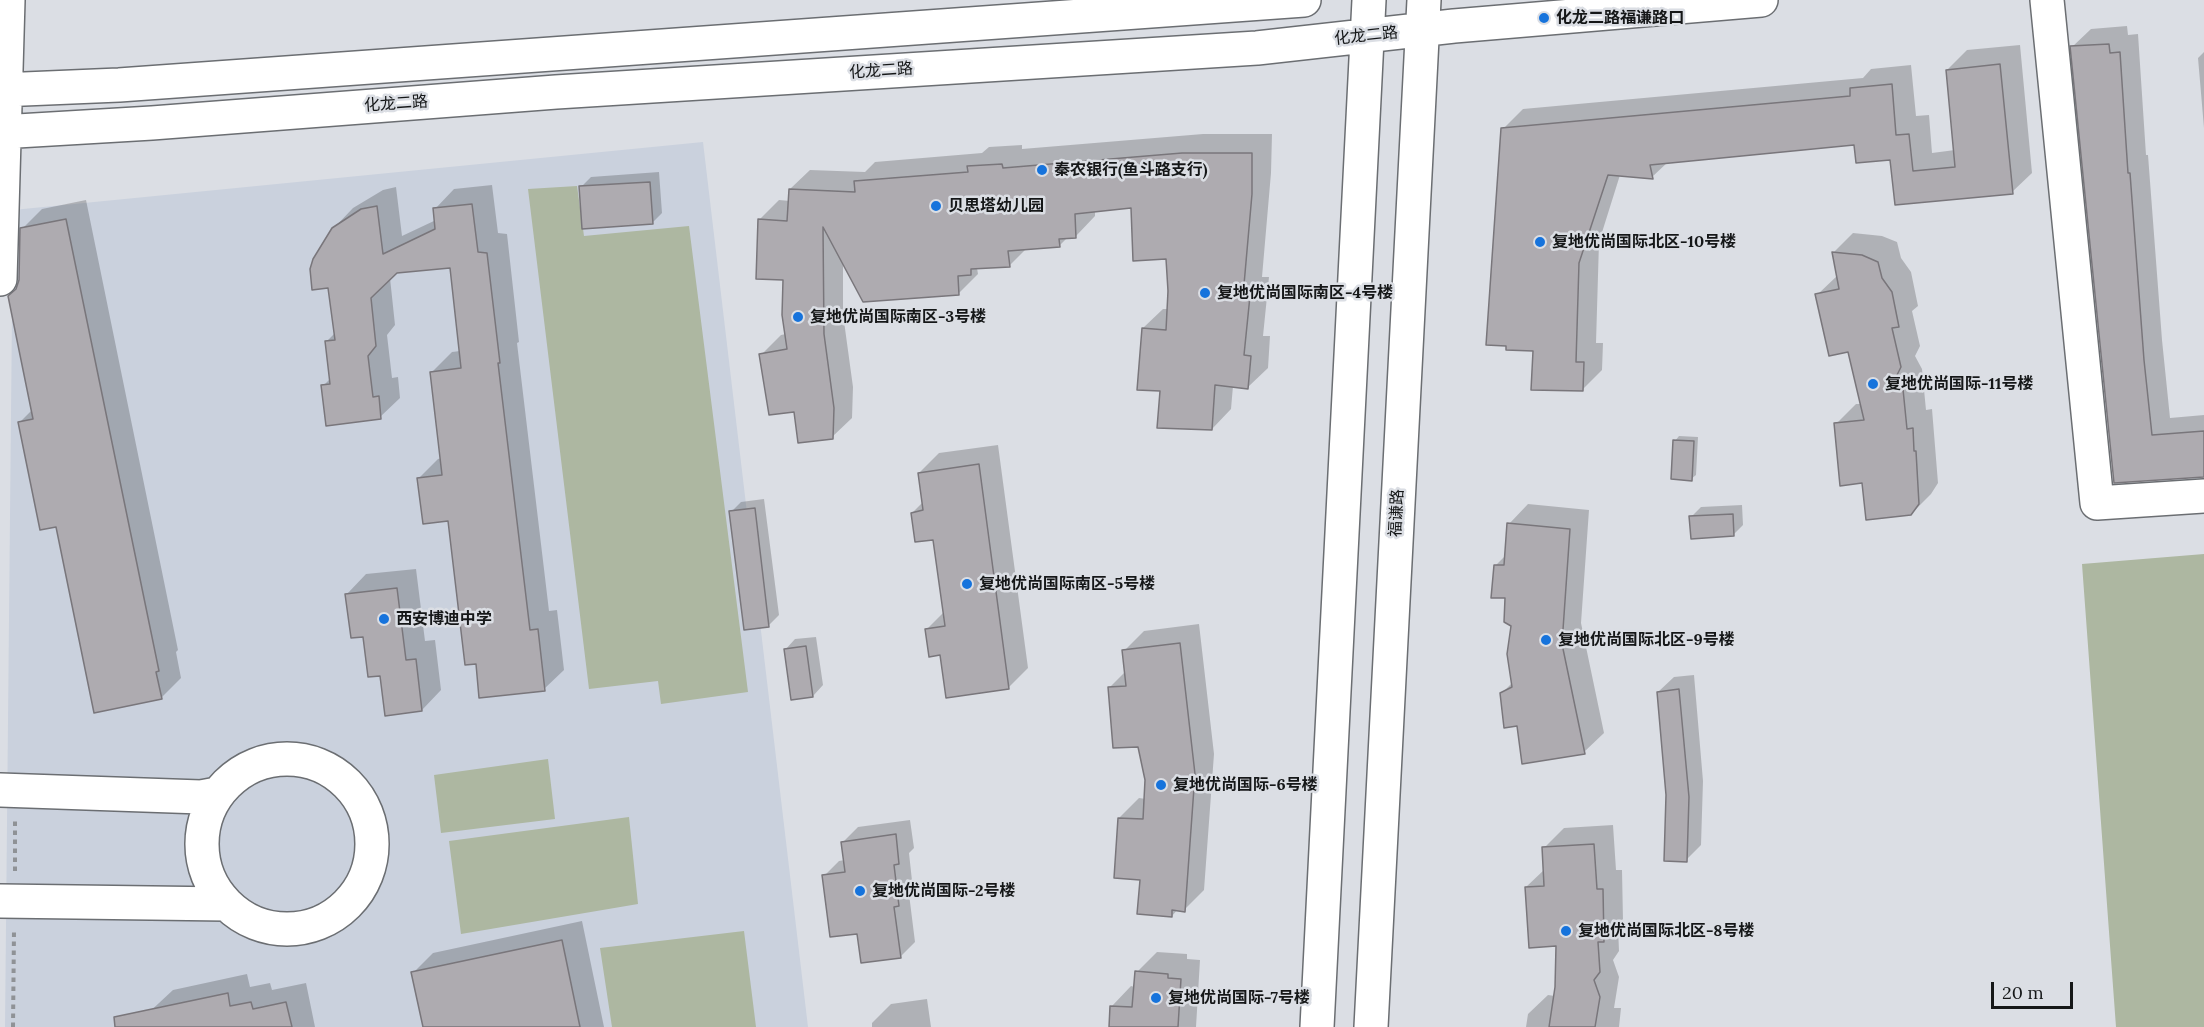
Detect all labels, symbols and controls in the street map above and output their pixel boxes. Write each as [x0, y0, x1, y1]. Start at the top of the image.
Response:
place label: 化龙二路福谦路口 [1556, 8, 1684, 28]
marker: 化龙二路福谦路口 [1537, 11, 1551, 25]
street label: 化龙二路 [1333, 23, 1399, 49]
street label: 化龙二路 [848, 59, 914, 83]
street label: 化龙二路 [363, 92, 429, 116]
place label: 秦农银行(鱼斗路支行) [1054, 160, 1207, 180]
marker: 秦农银行(鱼斗路支行) [1035, 163, 1049, 177]
place label: 贝思塔幼儿园 [948, 196, 1044, 216]
marker: 贝思塔幼儿园 [929, 199, 943, 213]
place label: 复地优尚国际北区-10号楼 [1552, 232, 1736, 252]
marker: 复地优尚国际北区-10号楼 [1533, 235, 1547, 249]
place label: 复地优尚国际南区-4号楼 [1217, 283, 1393, 303]
marker: 复地优尚国际南区-4号楼 [1198, 286, 1212, 300]
place label: 复地优尚国际南区-3号楼 [810, 307, 986, 327]
marker: 复地优尚国际南区-3号楼 [791, 310, 805, 324]
place label: 复地优尚国际-11号楼 [1885, 374, 2034, 394]
marker: 复地优尚国际-11号楼 [1866, 377, 1880, 391]
street label: 福谦路 [1386, 489, 1408, 537]
place label: 复地优尚国际南区-5号楼 [979, 574, 1155, 594]
marker: 复地优尚国际南区-5号楼 [960, 577, 974, 591]
place label: 西安博迪中学 [396, 609, 492, 629]
marker: 西安博迪中学 [377, 612, 391, 626]
place label: 复地优尚国际北区-9号楼 [1558, 630, 1735, 650]
marker: 复地优尚国际北区-9号楼 [1539, 633, 1553, 647]
place label: 复地优尚国际-6号楼 [1173, 775, 1318, 795]
marker: 复地优尚国际-6号楼 [1154, 778, 1168, 792]
place label: 复地优尚国际-2号楼 [872, 881, 1016, 901]
marker: 复地优尚国际-2号楼 [853, 884, 867, 898]
place label: 复地优尚国际北区-8号楼 [1578, 921, 1755, 941]
marker: 复地优尚国际北区-8号楼 [1559, 924, 1573, 938]
scale bar [1994, 970, 2076, 1008]
text: 20 m [2002, 981, 2044, 1004]
place label: 复地优尚国际-7号楼 [1168, 988, 1310, 1008]
marker: 复地优尚国际-7号楼 [1149, 991, 1163, 1005]

